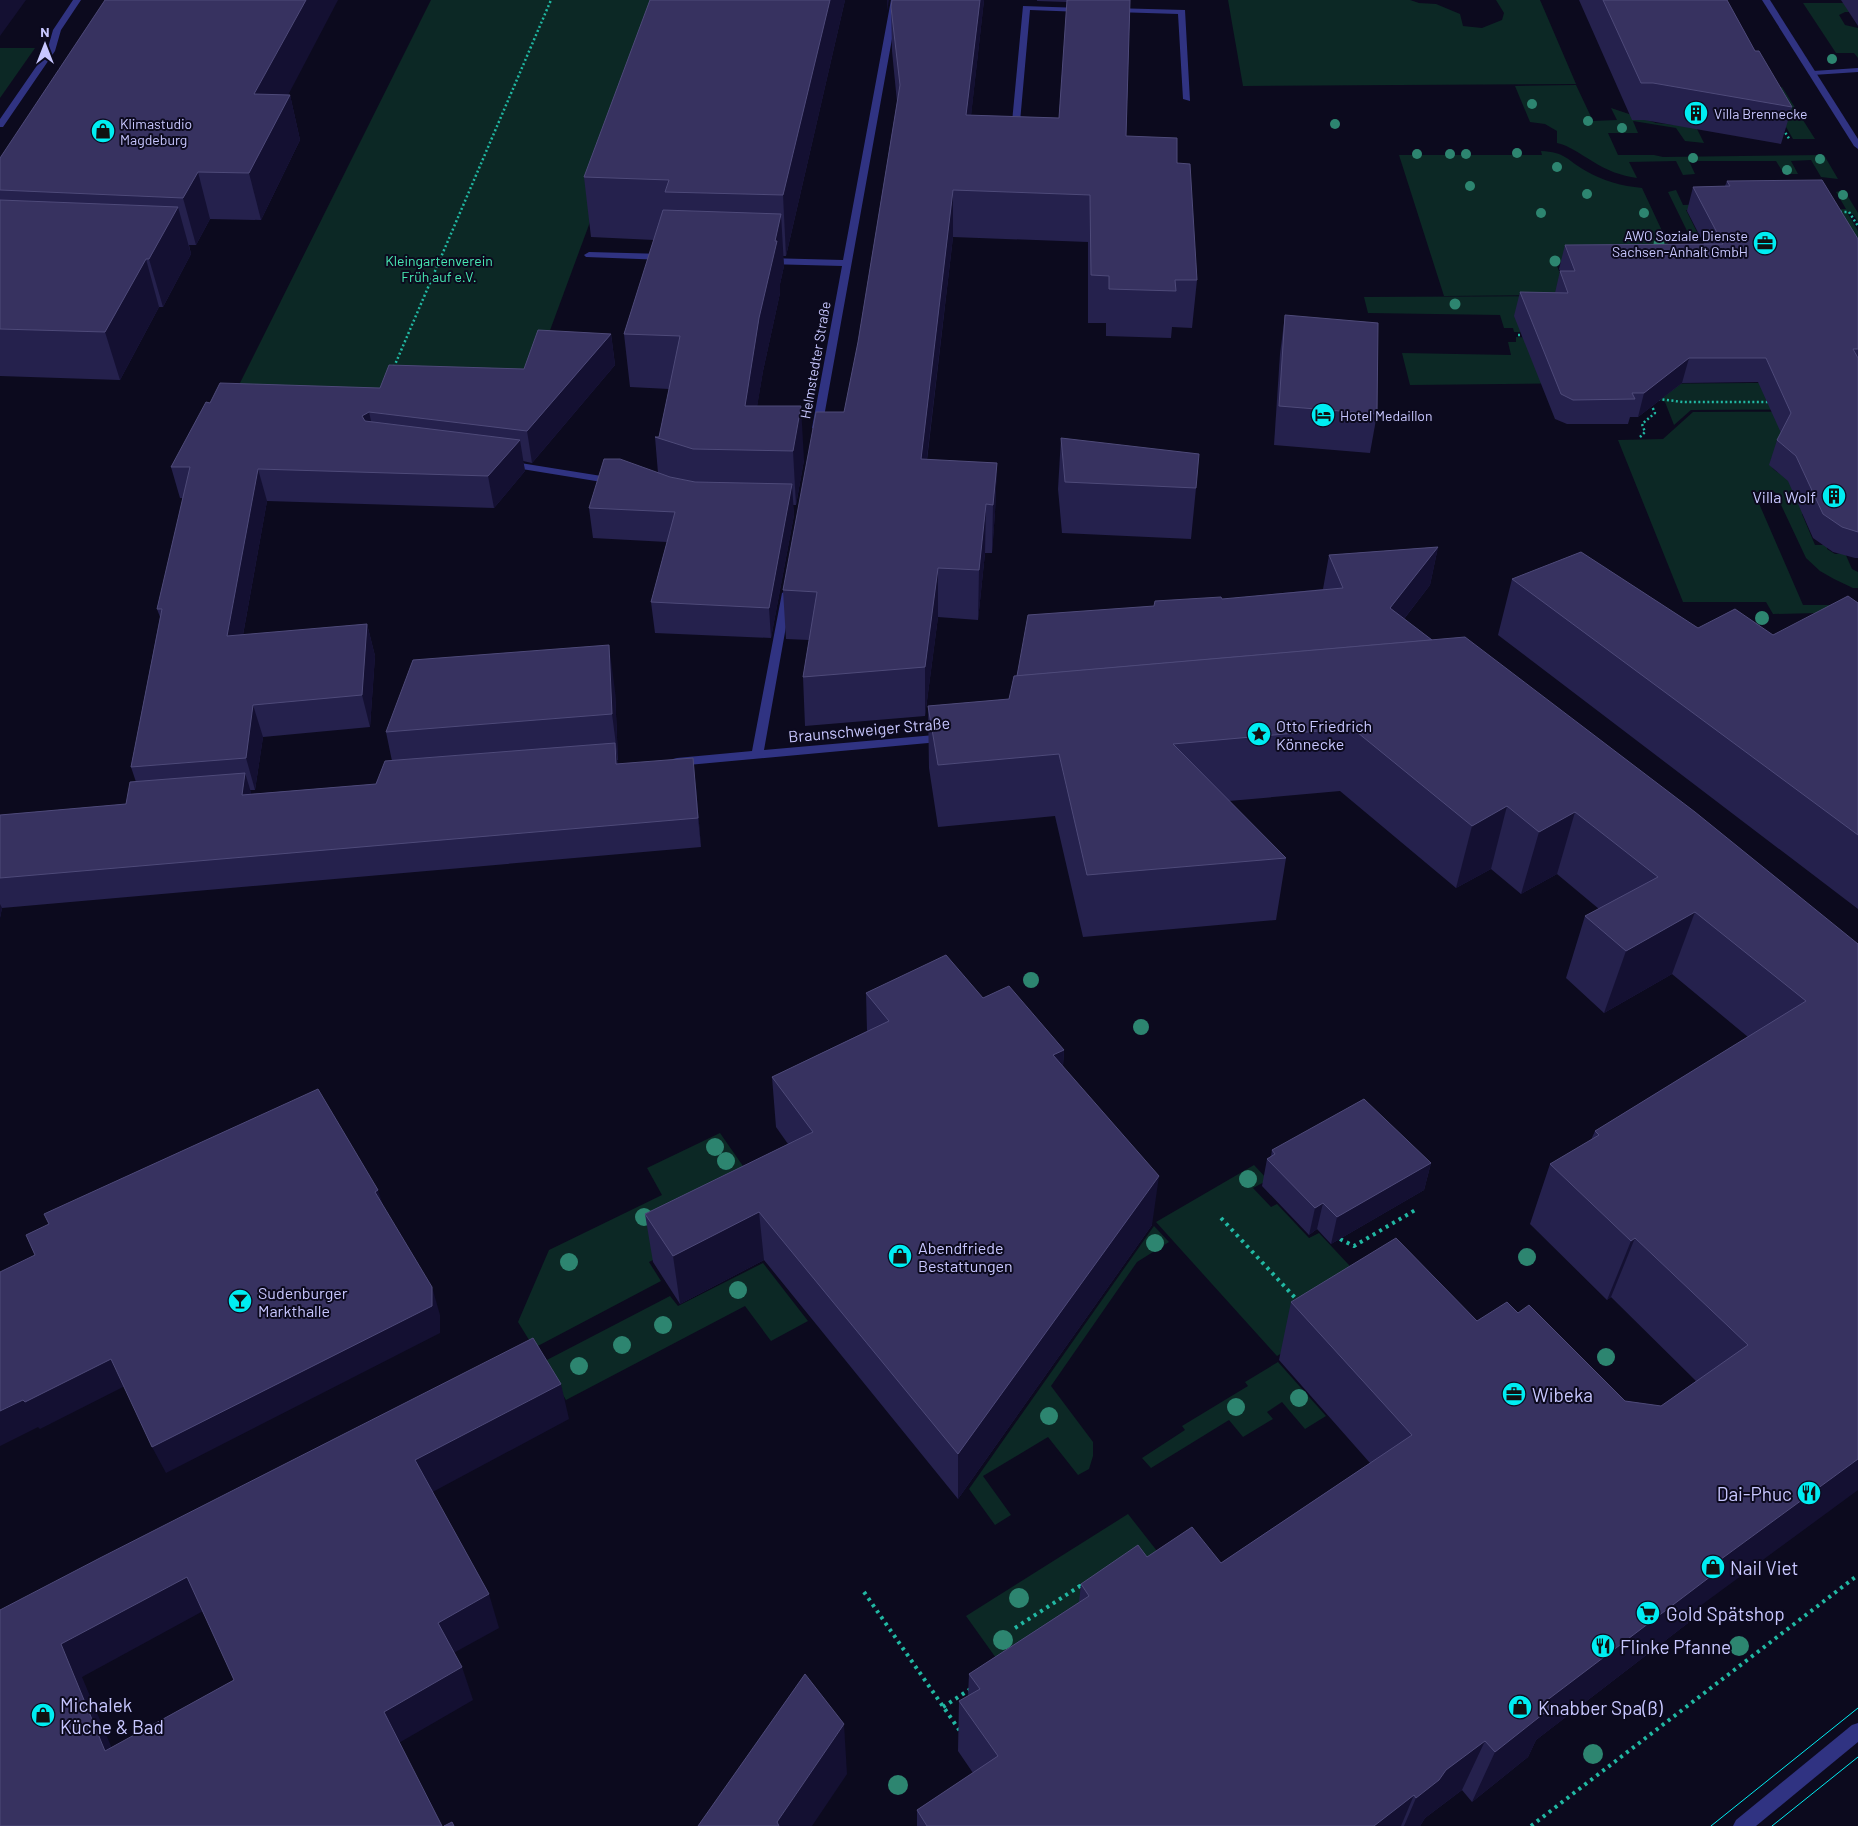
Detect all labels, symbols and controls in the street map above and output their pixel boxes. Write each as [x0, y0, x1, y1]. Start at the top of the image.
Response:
north arrow [20, 20, 70, 70]
text: N [40, 23, 50, 40]
building icon: Villa Brennecke [1683, 100, 1709, 126]
place label: Villa Brennecke [1714, 105, 1807, 122]
place label: Klimastudio Magdeburg [120, 115, 192, 148]
shop icon: Klimastudio Magdeburg [90, 118, 116, 144]
place label: AWO Soziale Dienste Sachsen-Anhalt GmbH [1612, 227, 1748, 260]
office icon: AWO Soziale Dienste Sachsen-Anhalt GmbH [1752, 230, 1778, 256]
park label: Kleingartenverein Früh auf e.V. [385, 252, 493, 285]
street label: Helmstedter Straße [796, 300, 834, 420]
hotel icon: Hotel Medaillon [1310, 402, 1336, 428]
place label: Hotel Medaillon [1340, 407, 1433, 424]
building icon: Villa Wolf [1821, 483, 1847, 509]
place label: Villa Wolf [1752, 487, 1816, 506]
street label: Braunschweiger Straße [787, 712, 951, 746]
place label: Otto Friedrich Könnecke [1276, 716, 1372, 753]
place icon: Otto Friedrich Könnecke [1246, 721, 1272, 747]
place label: Abendfriede Bestattungen [918, 1238, 1013, 1275]
shop icon: Abendfriede Bestattungen [887, 1243, 913, 1269]
place label: Sudenburger Markthalle [258, 1283, 348, 1320]
bar icon: Sudenburger Markthalle [227, 1288, 253, 1314]
office icon: Wibeka [1501, 1381, 1527, 1407]
place label: Wibeka [1532, 1383, 1593, 1406]
restaurant icon: Dai-Phuc [1796, 1480, 1822, 1506]
place label: Dai-Phuc [1717, 1482, 1792, 1505]
shop icon: Nail Viet [1700, 1554, 1726, 1580]
place label: Nail Viet [1730, 1556, 1799, 1579]
supermarket icon: Gold Spätshop [1635, 1600, 1661, 1626]
place label: Gold Spätshop [1666, 1602, 1785, 1625]
restaurant icon: Flinke Pfanne [1590, 1633, 1616, 1659]
place label: Flinke Pfanne [1620, 1635, 1731, 1658]
place label: Michalek Küche & Bad [60, 1693, 164, 1738]
shop icon: Knabber Spa(ß) [1507, 1694, 1533, 1720]
place label: Knabber Spa(ß) [1538, 1696, 1664, 1719]
shop icon: Michalek Küche & Bad [30, 1702, 56, 1728]

